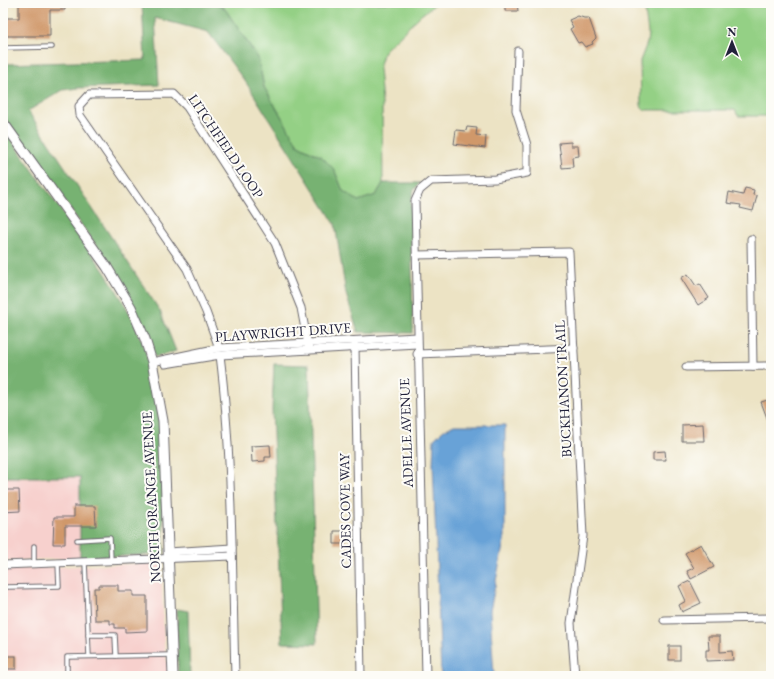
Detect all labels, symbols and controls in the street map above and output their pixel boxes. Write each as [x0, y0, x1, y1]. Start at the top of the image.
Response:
north arrow [712, 22, 752, 62]
text: N [728, 25, 737, 39]
street label: LITCHFIELD LOOP [184, 90, 268, 202]
street label: PLAYWRIGHT DRIVE [214, 318, 352, 346]
street label: BUCKHANON TRAIL [550, 319, 576, 458]
street label: ADELLE AVENUE [395, 378, 417, 489]
street label: NORTH ORANGE AVENUE [138, 411, 164, 583]
street label: CADES COVE WAY [335, 452, 355, 569]

